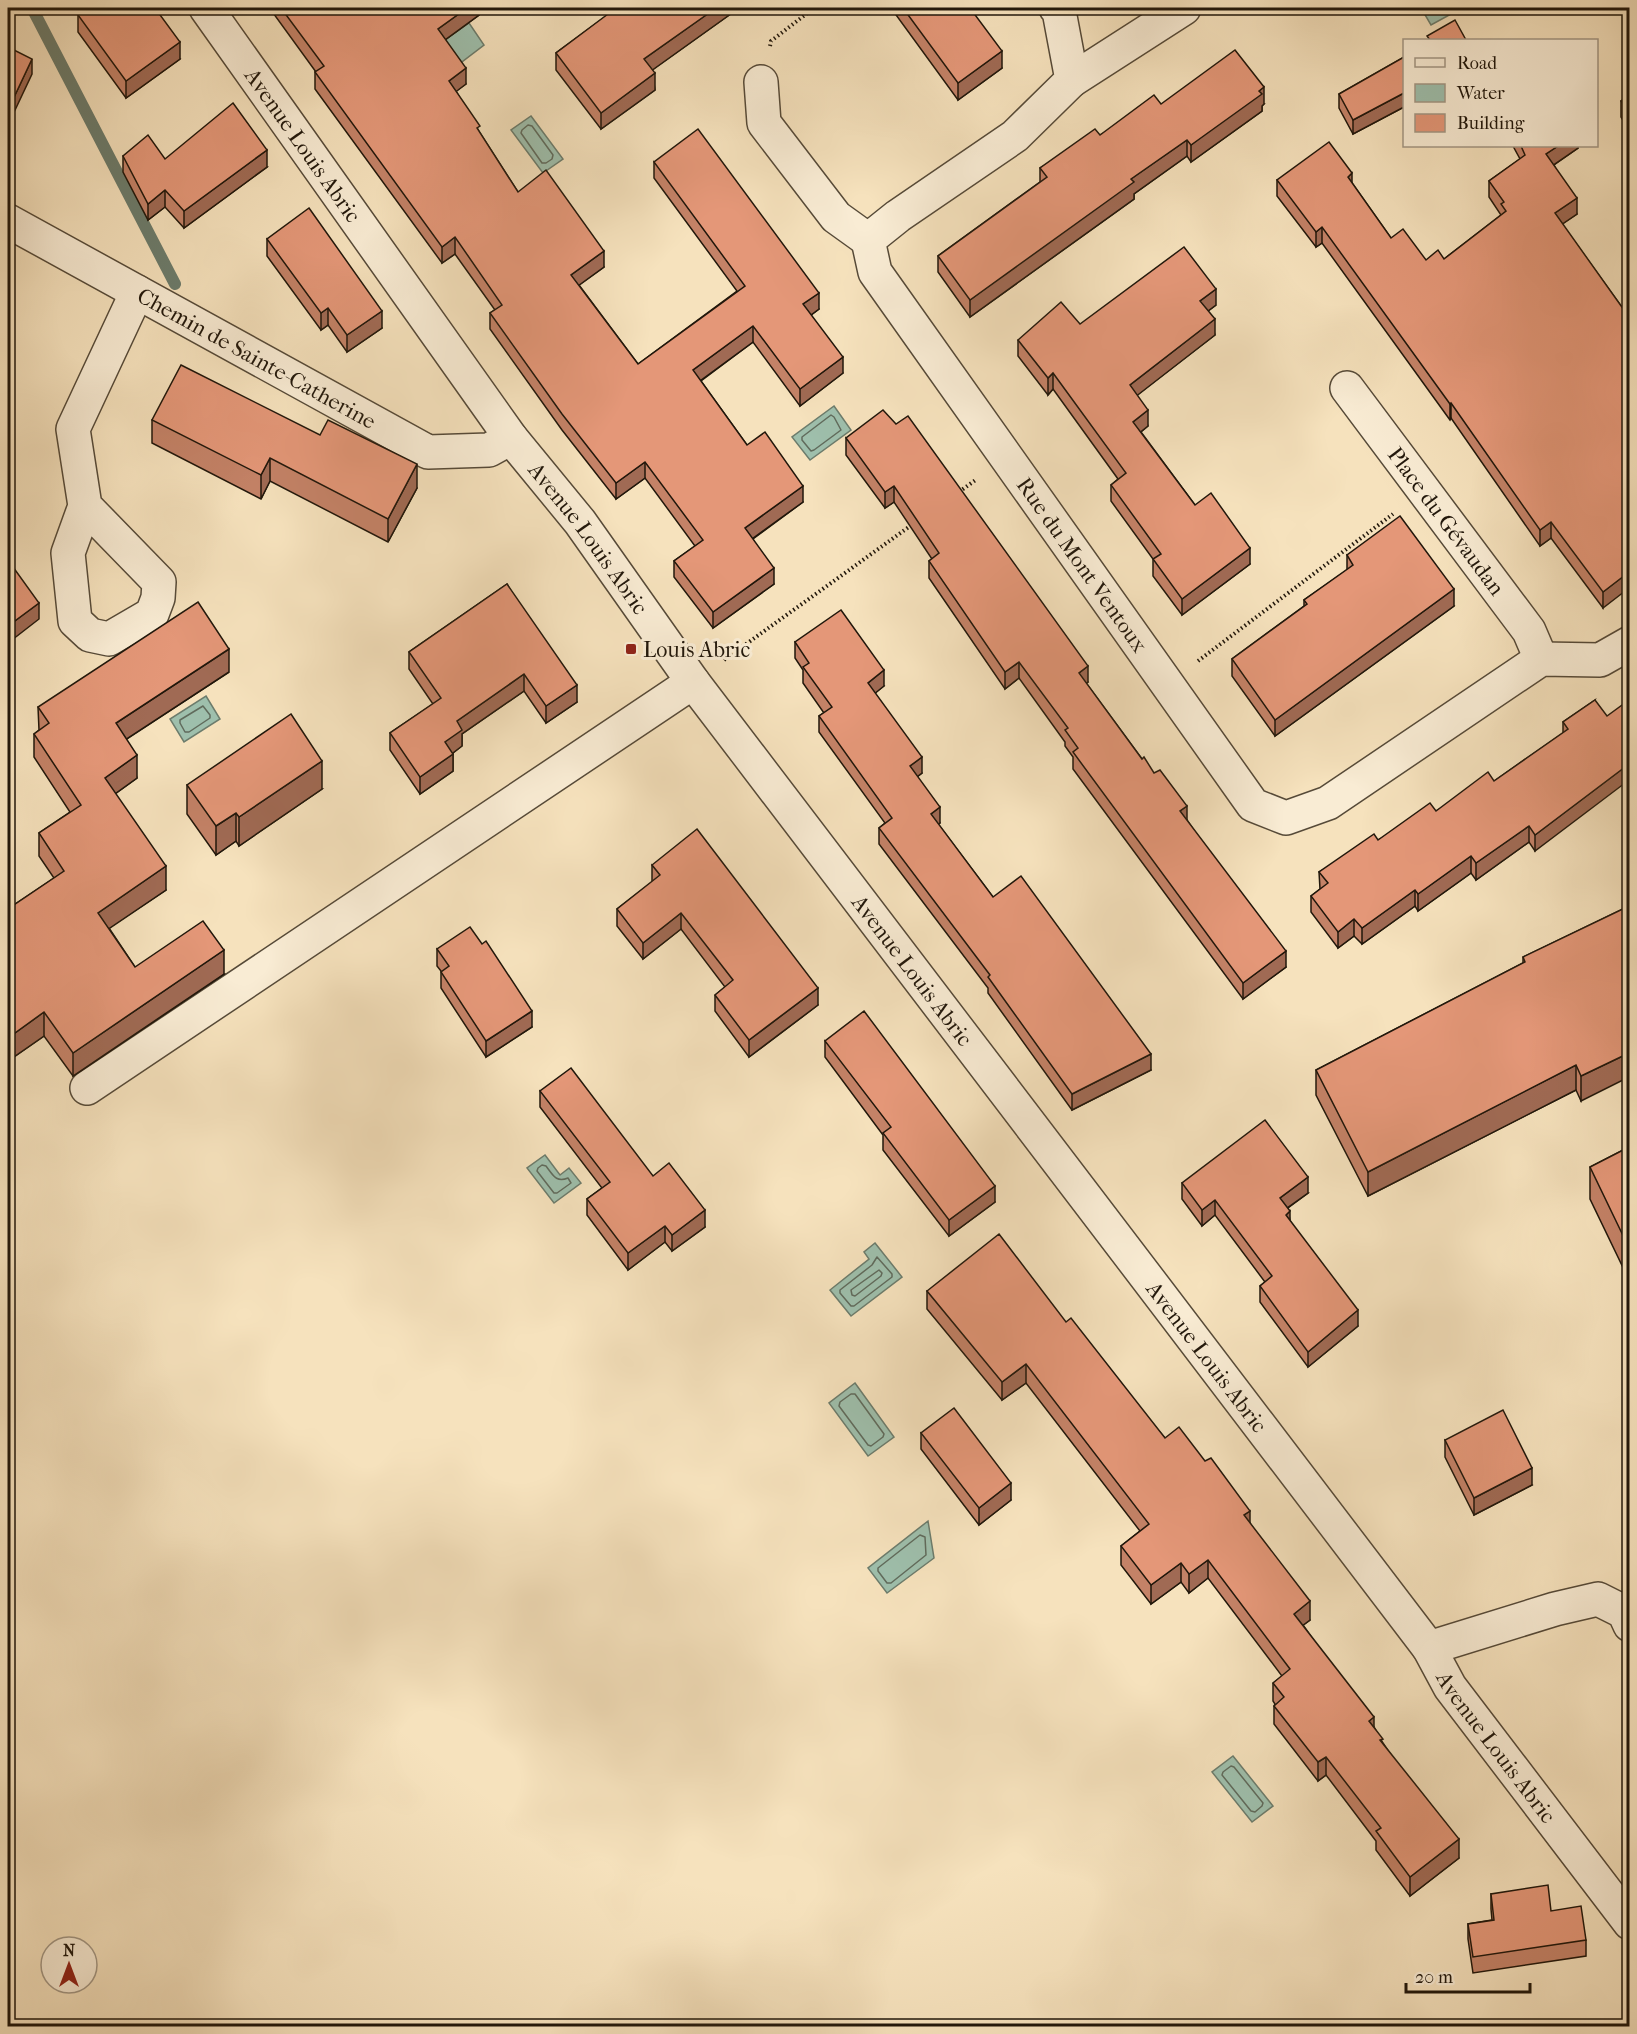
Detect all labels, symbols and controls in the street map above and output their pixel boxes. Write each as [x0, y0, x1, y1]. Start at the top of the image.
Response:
legend [1403, 39, 1598, 147]
text: Road [1457, 53, 1497, 74]
street label: Avenue Louis Abric [238, 63, 366, 228]
text: Water [1456, 83, 1505, 104]
text: Building [1457, 113, 1525, 134]
street label: Chemin de Sainte-Catherine [132, 283, 380, 435]
street label: Place du Gévaudan [1382, 442, 1510, 601]
street label: Avenue Louis Abric [522, 457, 653, 620]
street label: Rue du Mont Ventoux [1011, 473, 1153, 658]
place label: Louis Abric [643, 637, 750, 663]
marker: Louis Abric [624, 642, 638, 656]
street label: Avenue Louis Abric [845, 889, 978, 1052]
street label: Avenue Louis Abric [1140, 1276, 1272, 1438]
street label: Avenue Louis Abric [1430, 1666, 1561, 1829]
north arrow [39, 1935, 99, 1995]
text: N [63, 1941, 76, 1960]
scale bar [1406, 1956, 1530, 1994]
text: 20 m [1415, 1967, 1453, 1988]

